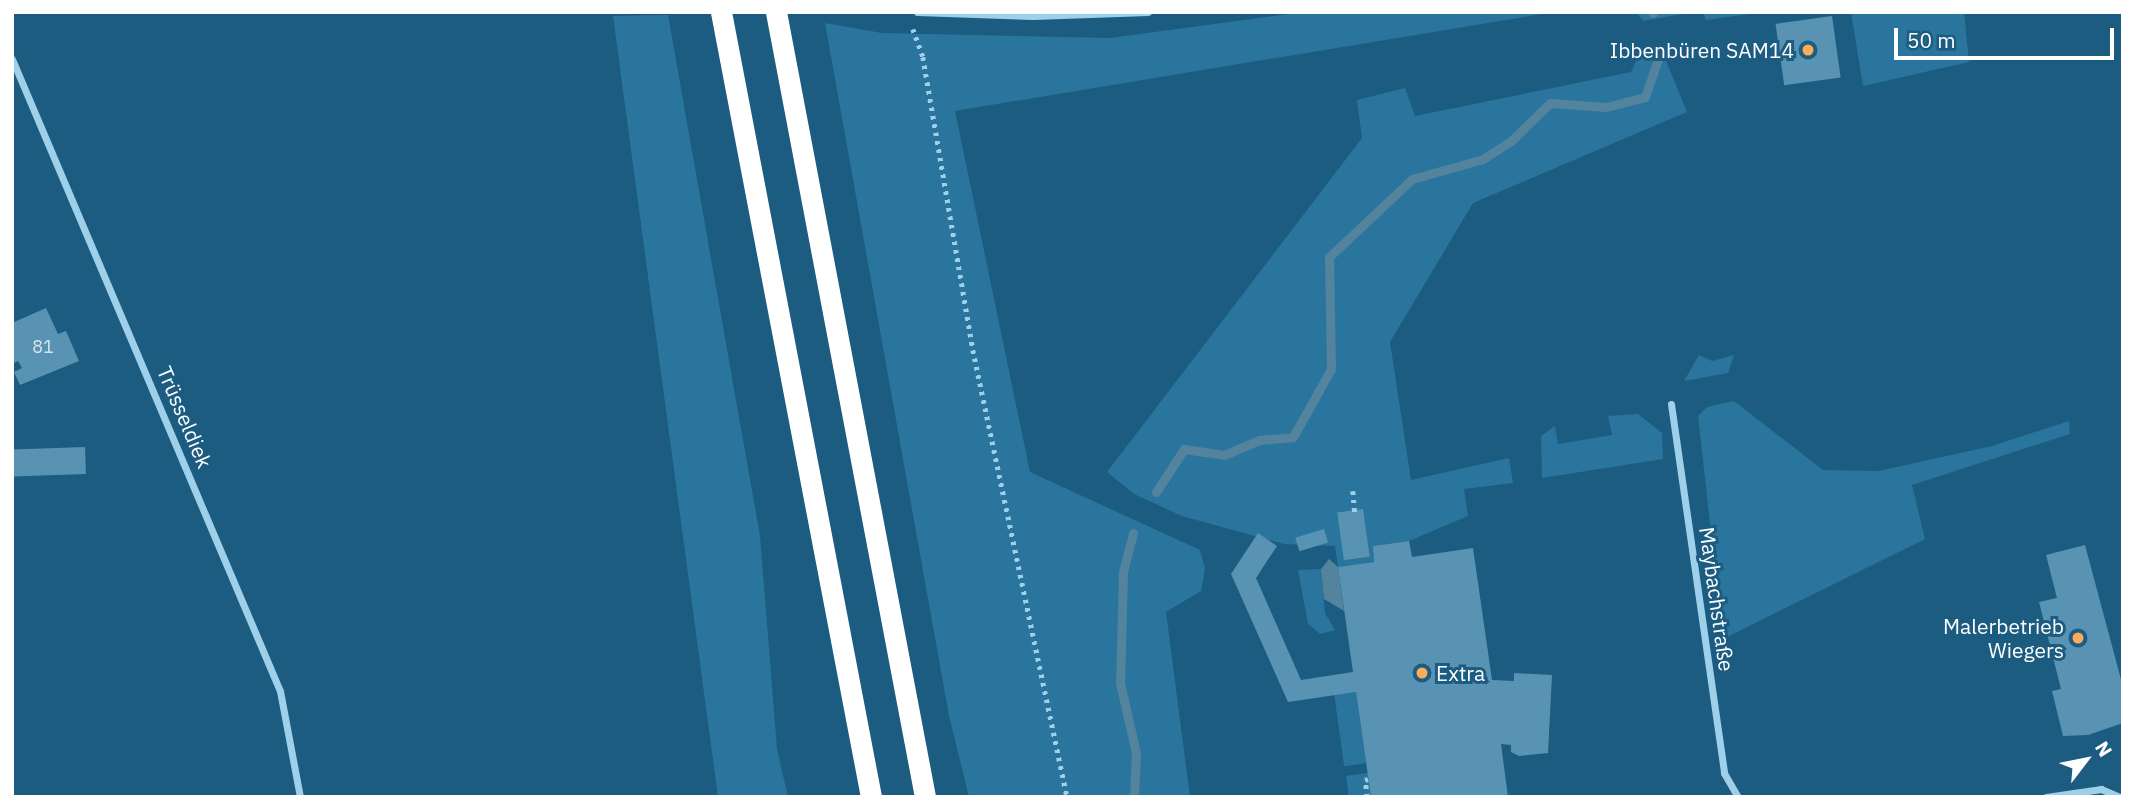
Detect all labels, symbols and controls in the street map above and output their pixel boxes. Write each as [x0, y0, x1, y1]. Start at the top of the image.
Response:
scale bar [1897, 14, 2118, 58]
text: 50 m [1907, 26, 1956, 54]
place label: Ibbenbüren SAM14 [1610, 37, 1794, 63]
marker: Ibbenbüren SAM14 [1800, 42, 1816, 58]
house number: 81 [32, 336, 54, 358]
street label: Trüsseldiek [152, 362, 218, 472]
street label: Maybachstraße [1694, 525, 1740, 673]
place label: Malerbetrieb Wiegers [1943, 613, 2064, 663]
marker: Malerbetrieb Wiegers [2070, 630, 2086, 646]
place label: Extra [1436, 660, 1485, 686]
marker: Extra [1414, 665, 1430, 681]
north arrow [2051, 725, 2121, 795]
text: N [2090, 737, 2118, 761]

